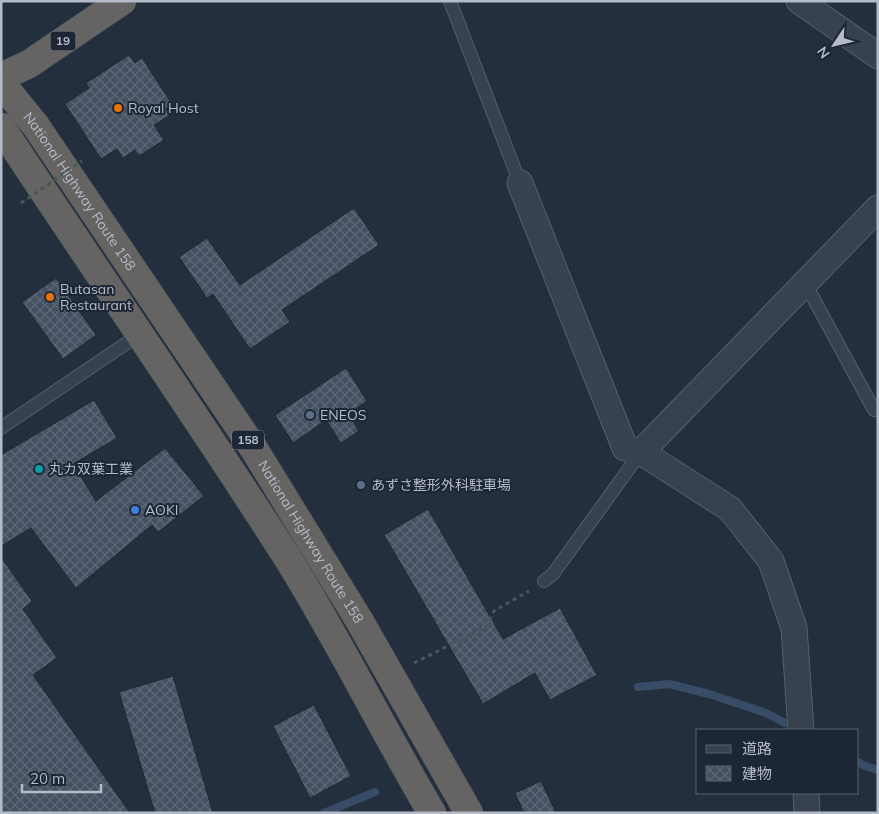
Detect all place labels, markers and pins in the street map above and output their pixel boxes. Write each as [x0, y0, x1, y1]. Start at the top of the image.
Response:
place label: Royal Host [128, 99, 199, 117]
marker: Royal Host [112, 102, 124, 114]
place label: Butasan Restaurant [60, 280, 132, 314]
marker: Butasan Restaurant [44, 291, 56, 303]
place label: ENEOS [320, 406, 367, 424]
marker: ENEOS [304, 409, 316, 421]
place label: 丸カ双葉工業 [49, 460, 133, 478]
marker: 丸カ双葉工業 [33, 463, 45, 475]
place label: あずさ整形外科駐車場 [371, 476, 511, 494]
marker: あずさ整形外科駐車場 [355, 479, 367, 491]
place label: AOKI [145, 501, 178, 519]
marker: AOKI [129, 504, 141, 516]

